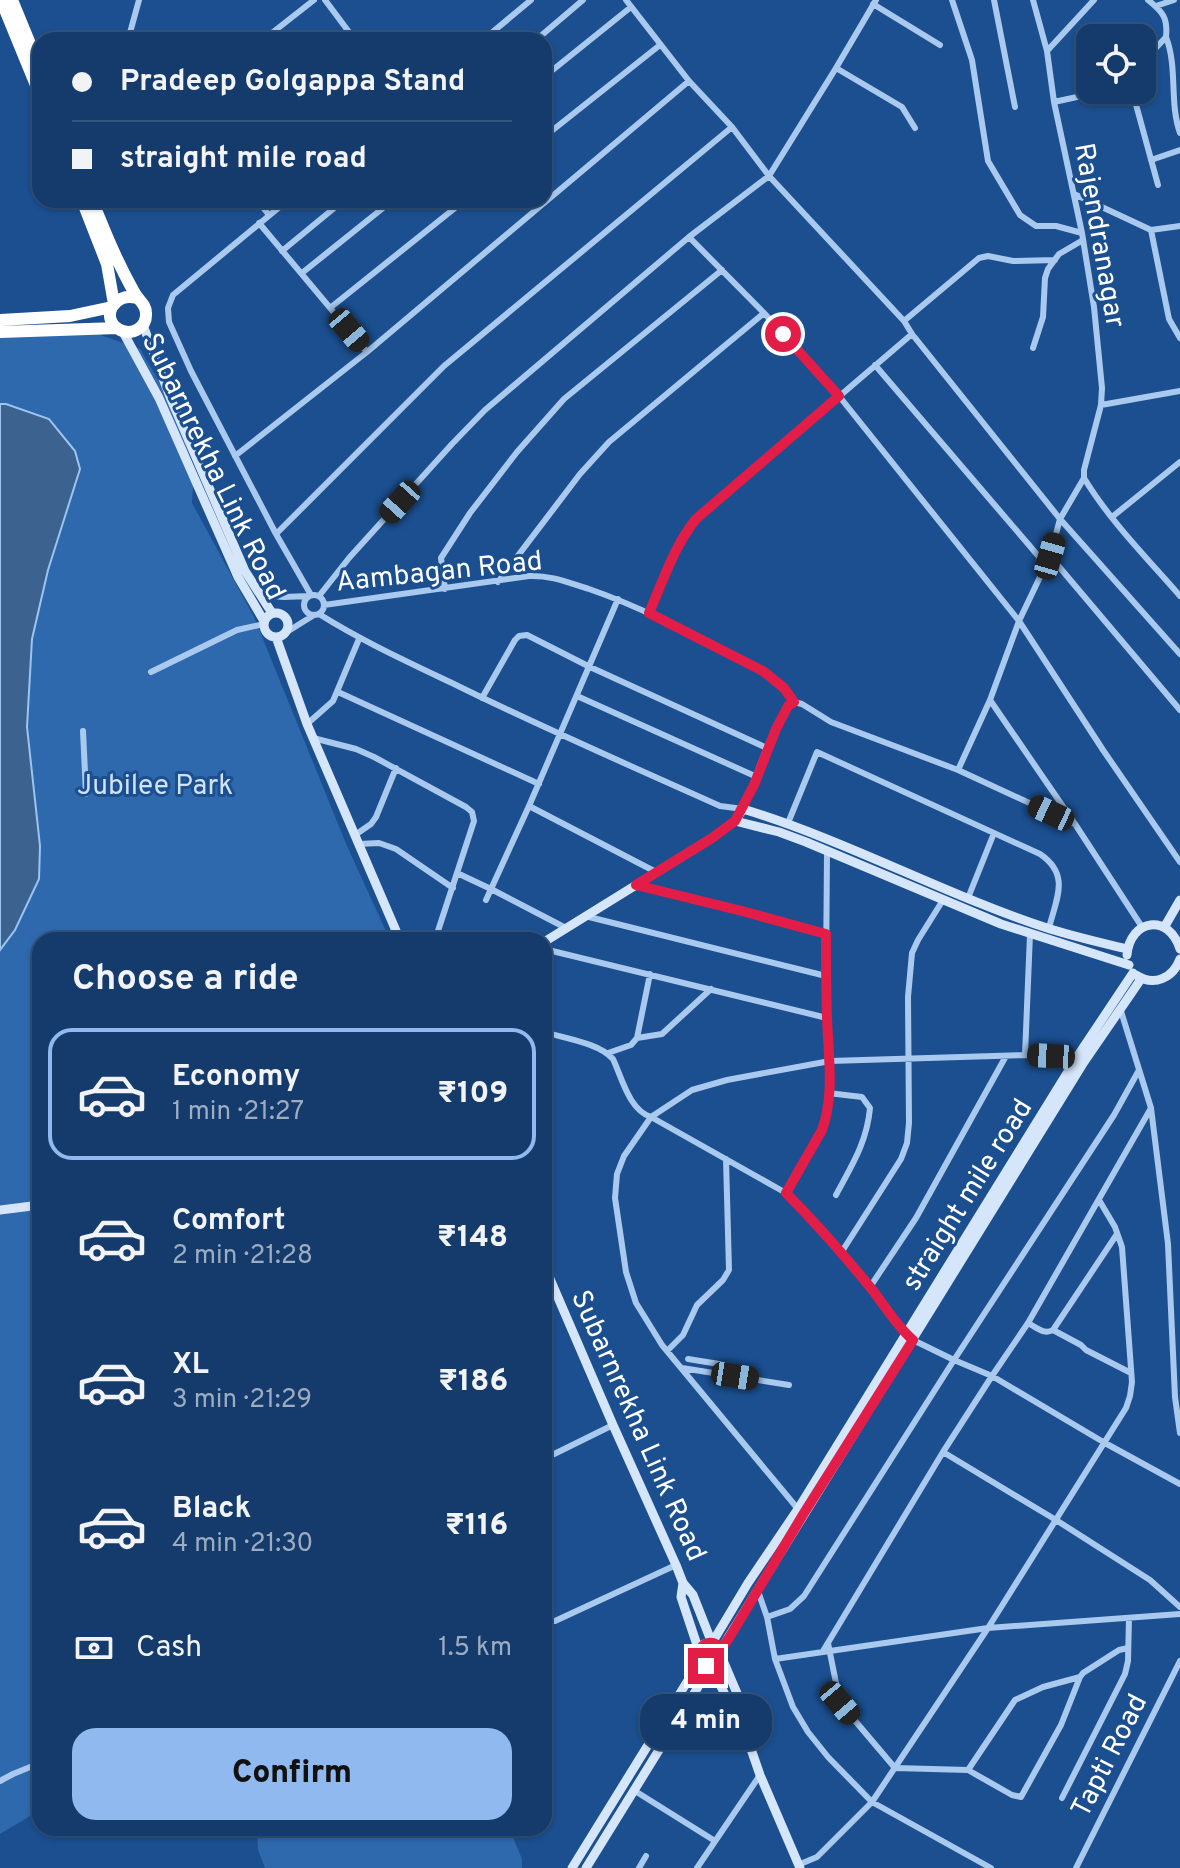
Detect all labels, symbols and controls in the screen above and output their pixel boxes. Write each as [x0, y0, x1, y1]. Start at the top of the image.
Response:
map controls [1076, 24, 1156, 104]
button: locate [1076, 24, 1156, 104]
text: Pradeep Golgappa Stand [120, 64, 465, 101]
street label: Rajendranagar [1064, 140, 1132, 331]
text: straight mile road [120, 141, 367, 178]
car [324, 304, 374, 356]
route start [765, 316, 801, 352]
street label: Subarnrekha Link Road [132, 328, 293, 607]
car [375, 476, 425, 528]
car [1032, 530, 1068, 582]
street label: Aambagan Road [334, 544, 544, 602]
park label: Jubilee Park [77, 769, 233, 805]
car [1024, 792, 1078, 834]
text: Choose a ride [72, 957, 298, 1003]
car [1026, 1043, 1076, 1069]
icon: car [76, 1058, 148, 1130]
text: Economy [172, 1059, 300, 1096]
text: ₹109 [437, 1076, 508, 1113]
street label: straight mile road [895, 1093, 1042, 1298]
text: 1 min · 21:27 [172, 1096, 304, 1129]
icon: car [76, 1202, 148, 1274]
text: Comfort [172, 1203, 285, 1240]
text: ₹148 [437, 1220, 508, 1257]
text: 2 min · 21:28 [172, 1240, 313, 1273]
street label: Subarnrekha Link Road [561, 1285, 713, 1567]
icon: car [76, 1346, 148, 1418]
text: XL [172, 1347, 209, 1384]
car [709, 1360, 761, 1392]
text: ₹186 [438, 1364, 508, 1401]
text: 3 min · 21:29 [172, 1384, 312, 1417]
icon: car [76, 1490, 148, 1562]
text: Black [172, 1491, 251, 1528]
text: ₹116 [445, 1508, 508, 1545]
text: 4 min · 21:30 [172, 1528, 313, 1561]
icon: cash [72, 1626, 116, 1670]
text: Cash [136, 1630, 202, 1667]
text: 1.5 km [438, 1632, 512, 1665]
route end [688, 1648, 724, 1684]
car [815, 1677, 865, 1729]
street label: Tapti Road [1064, 1689, 1157, 1824]
callout: 4 min [640, 1694, 772, 1750]
text: 4 min [671, 1705, 741, 1738]
button: Confirm [72, 1728, 512, 1820]

